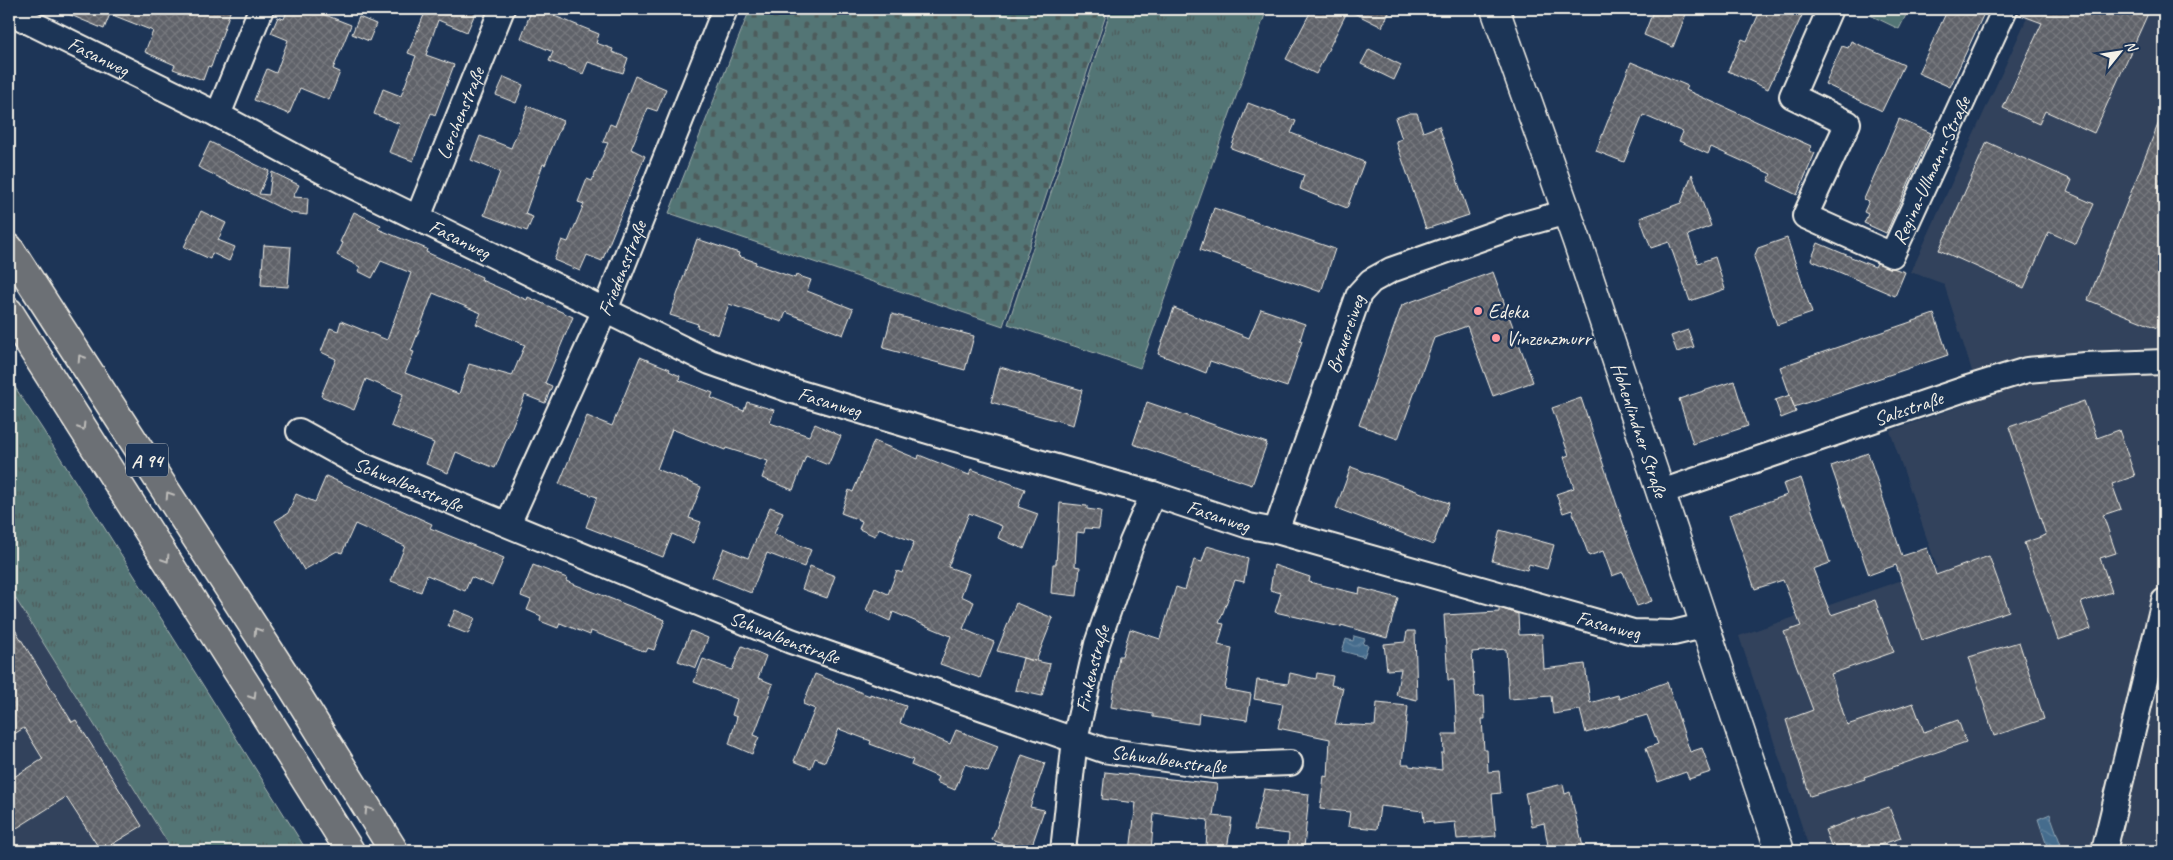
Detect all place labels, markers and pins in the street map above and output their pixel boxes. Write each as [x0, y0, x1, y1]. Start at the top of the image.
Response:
place label: Edeka [1488, 299, 1530, 324]
marker: Edeka [1472, 305, 1484, 317]
place label: Vinzenzmurr [1506, 326, 1592, 351]
marker: Vinzenzmurr [1490, 332, 1502, 344]

